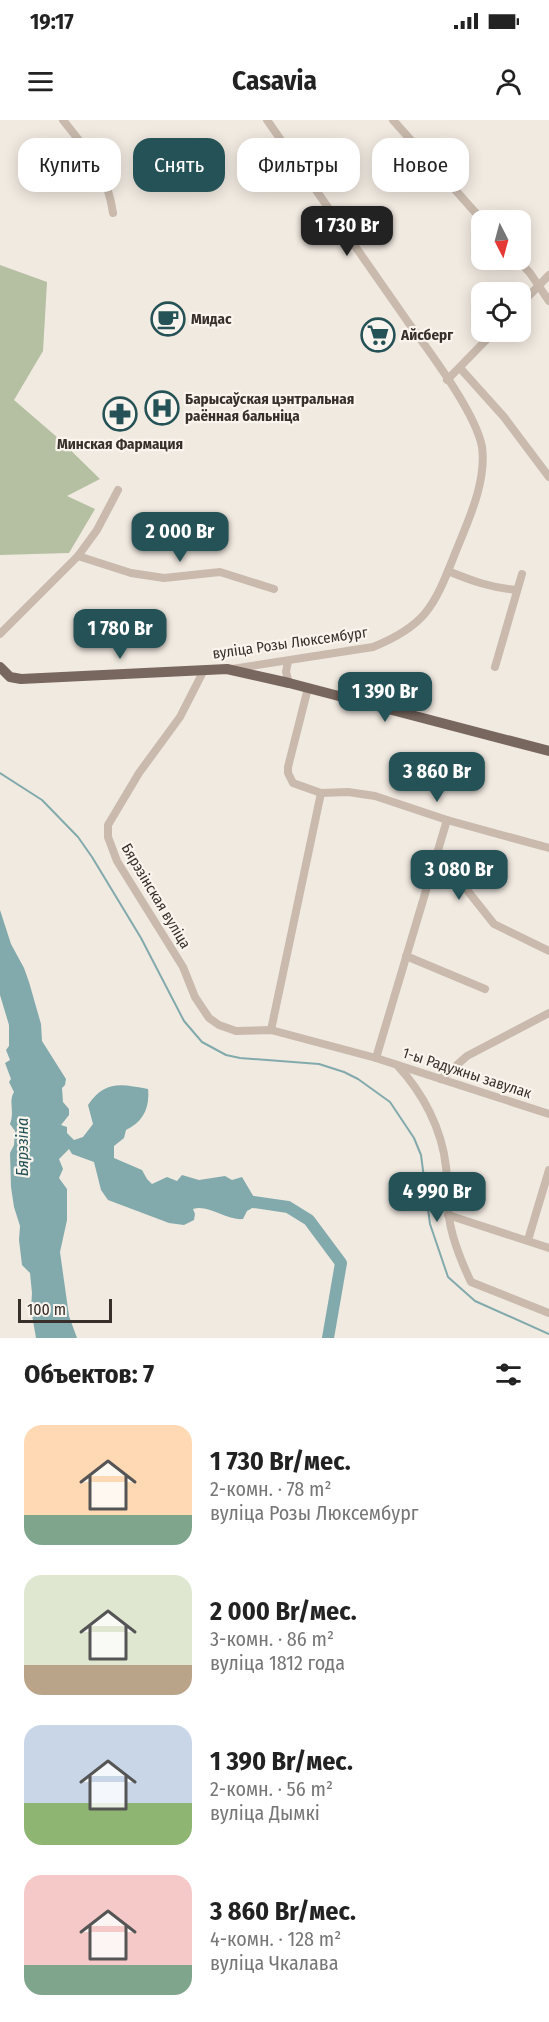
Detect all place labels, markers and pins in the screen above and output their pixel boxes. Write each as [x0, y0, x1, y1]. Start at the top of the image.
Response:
pin: 1 730 Br [285, 206, 409, 257]
cafe icon: Мидас [150, 301, 186, 337]
place label: Мидас [191, 310, 232, 328]
supermarket icon: Айсберг [360, 317, 396, 353]
place label: Айсберг [400, 326, 453, 344]
hospital icon: Барысаўская цэнтральная раённая бальніца [144, 390, 180, 426]
place label: Барысаўская цэнтральная раённая бальніца [185, 390, 354, 425]
pharmacy icon: Минская Фармация [102, 396, 138, 432]
place label: Минская Фармация [57, 435, 183, 453]
pin: 2 000 Br [118, 512, 242, 563]
pin: 1 780 Br [58, 609, 182, 660]
pin: 1 390 Br [323, 672, 447, 723]
pin: 3 860 Br [375, 752, 499, 803]
pin: 3 080 Br [397, 850, 521, 901]
pin: 4 990 Br [375, 1172, 499, 1223]

